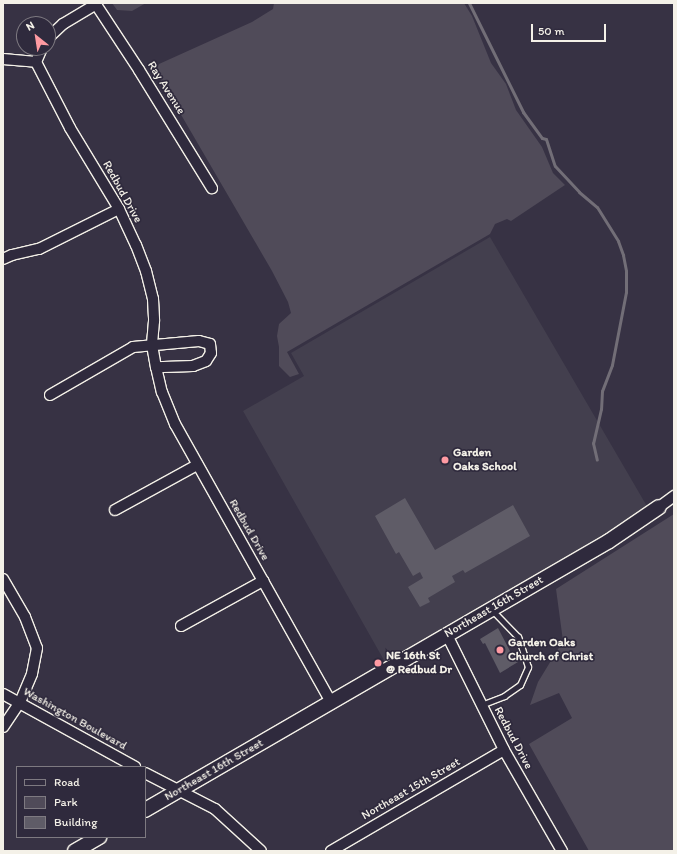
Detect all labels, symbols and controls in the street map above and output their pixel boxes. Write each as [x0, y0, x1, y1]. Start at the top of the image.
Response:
north arrow [16, 16, 56, 56]
scale bar [533, 16, 608, 42]
text: N [24, 19, 37, 34]
text: 50 m [538, 24, 564, 38]
street label: Ray Avenue [144, 59, 188, 117]
street label: Redbud Drive [99, 159, 145, 225]
place label: Garden Oaks School [453, 446, 516, 474]
marker: Garden Oaks School [440, 455, 450, 465]
street label: Redbud Drive [226, 497, 272, 563]
street label: Northeast 16th Street [442, 573, 546, 641]
place label: Garden Oaks Church of Christ [508, 636, 593, 664]
marker: Garden Oaks Church of Christ [495, 645, 505, 655]
place label: NE 16th St @ Redbud Dr [386, 649, 452, 677]
marker: NE 16th St @ Redbud Dr [373, 658, 383, 668]
street label: Washington Boulevard [21, 684, 129, 754]
street label: Redbud Drive [491, 704, 535, 772]
street label: Northeast 16th Street [162, 736, 266, 804]
street label: Northeast 15th Street [359, 755, 463, 823]
legend [16, 766, 146, 838]
text: Road [54, 775, 80, 789]
text: Park [54, 795, 78, 809]
text: Building [54, 815, 97, 829]

